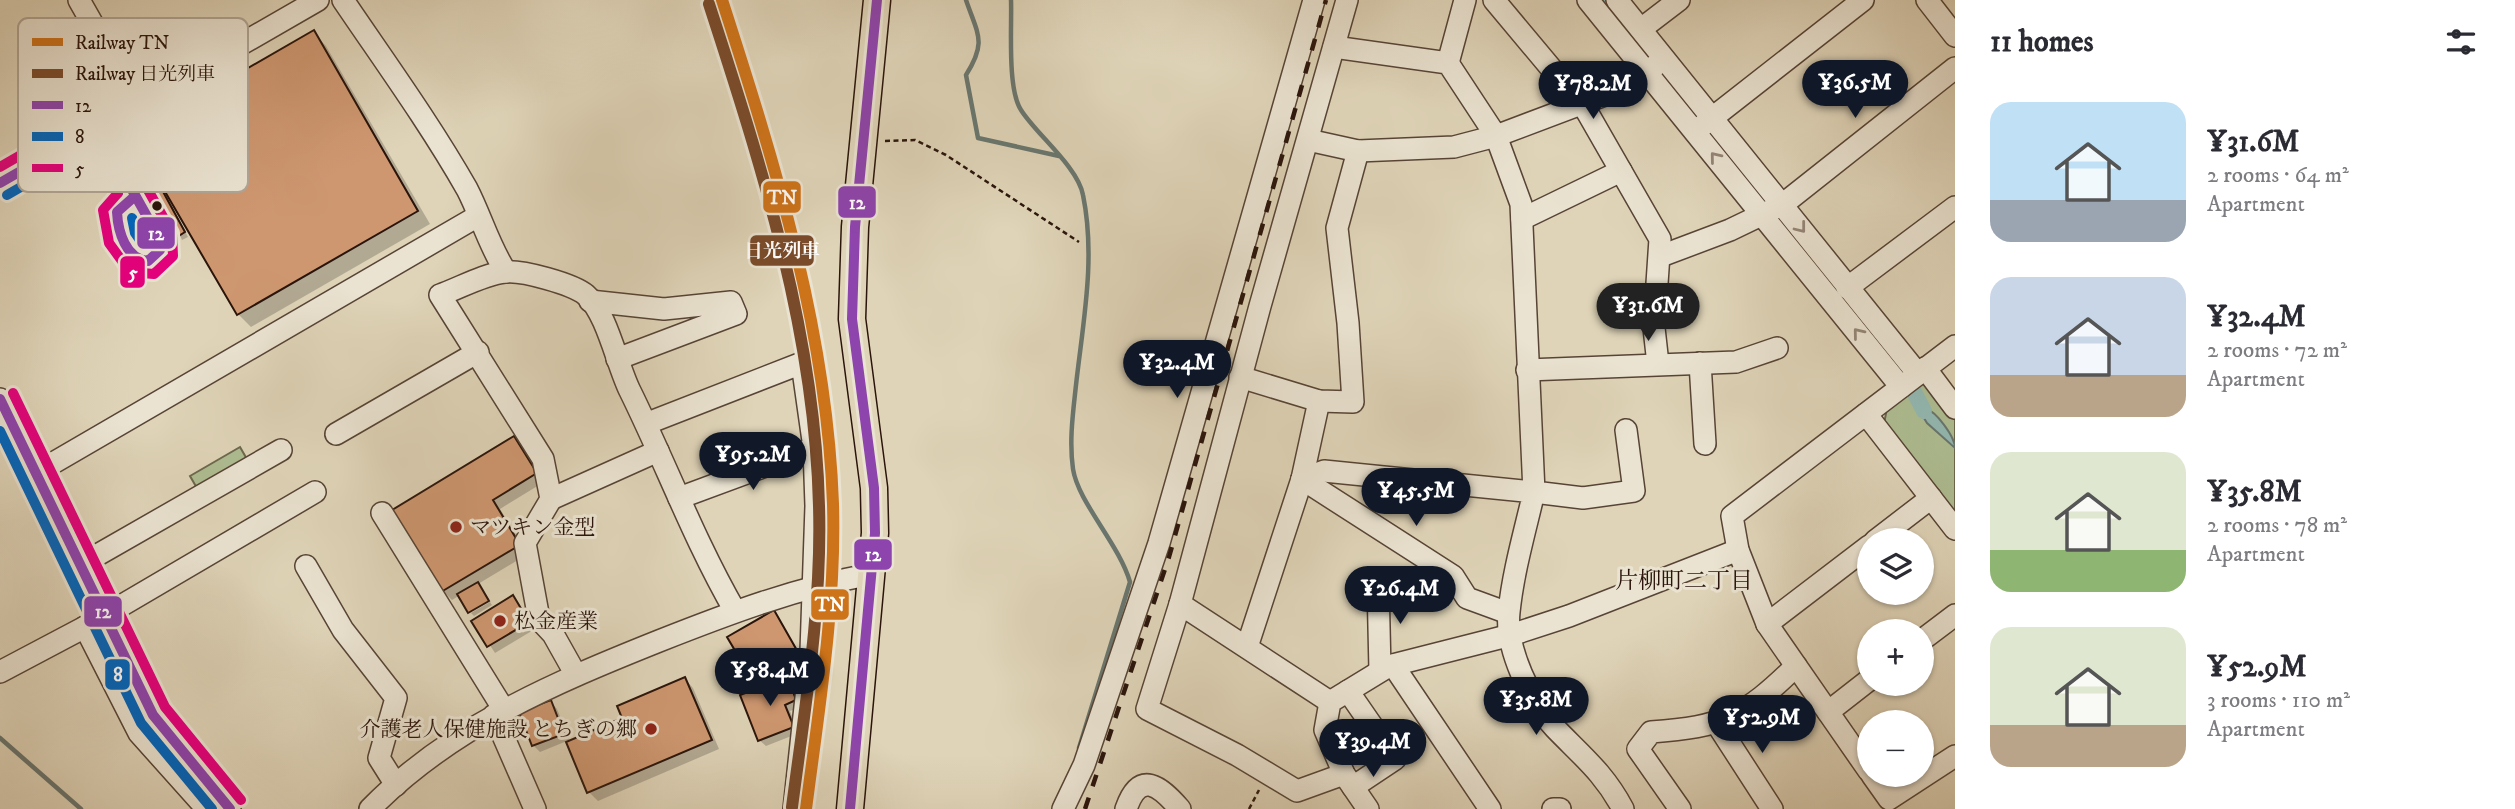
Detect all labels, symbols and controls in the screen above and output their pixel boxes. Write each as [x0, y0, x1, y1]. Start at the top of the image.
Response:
legend [18, 18, 248, 192]
icon: filters [2442, 23, 2480, 61]
text: 11 homes [1990, 24, 2094, 61]
text: Railway TN [75, 32, 169, 55]
pin: ¥36.5M [1798, 60, 1912, 120]
pin: ¥78.2M [1536, 61, 1650, 121]
text: Railway 日光列車 [75, 63, 215, 86]
text: ¥36.5M [1818, 68, 1892, 97]
text: ¥78.2M [1555, 69, 1631, 98]
text: 12 [75, 95, 92, 118]
text: ¥31.6M [2207, 124, 2299, 161]
text: 8 [75, 126, 85, 149]
icon: home [2046, 130, 2130, 214]
one-way arrow [1711, 152, 1724, 164]
text: 5 [75, 158, 85, 181]
text: 2 rooms · 64 m² [2207, 161, 2349, 190]
line badge: TN [762, 180, 802, 214]
line badge: 12 [837, 185, 877, 219]
text: TN [766, 187, 797, 210]
text: Apartment [2207, 190, 2305, 219]
text: 12 [849, 192, 866, 215]
unlabelled marker [150, 199, 164, 213]
line badge: 12 [136, 216, 176, 250]
one-way arrow [1792, 221, 1805, 233]
text: 12 [148, 223, 165, 246]
line badge: 日光列車 [749, 234, 815, 267]
text: 日光列車 [744, 240, 820, 263]
line badge: 5 [119, 255, 146, 289]
text: 5 [127, 262, 138, 285]
pin: ¥31.6M [1591, 284, 1705, 343]
text: ¥31.6M [1613, 291, 1683, 320]
text: ¥32.4M [2207, 299, 2306, 336]
icon: home [2046, 305, 2130, 389]
one-way arrow [1854, 329, 1867, 341]
text: 2 rooms · 72 m² [2207, 336, 2347, 365]
pin: ¥32.4M [1120, 340, 1234, 400]
text: ¥32.4M [1139, 348, 1215, 377]
text: Apartment [2207, 365, 2305, 394]
pin: ¥95.2M [696, 433, 810, 492]
text: ¥95.2M [715, 440, 791, 469]
pin: ¥45.5M [1359, 468, 1473, 528]
text: ¥35.8M [2207, 474, 2302, 511]
text: ¥45.5M [1378, 476, 1454, 505]
icon: home [2046, 480, 2130, 564]
text: 2 rooms · 78 m² [2207, 511, 2347, 540]
place label: マツキン金型 [470, 515, 595, 541]
marker: マツキン金型 [448, 519, 464, 535]
map controls [1857, 528, 1934, 787]
button: layers [1857, 528, 1934, 605]
line badge: 12 [853, 538, 893, 571]
text: Apartment [2207, 540, 2305, 569]
text: 12 [865, 544, 882, 567]
pin: ¥26.4M [1343, 566, 1457, 626]
district label: 片柳町二丁目 [1615, 567, 1753, 596]
text: ¥26.4M [1361, 574, 1439, 603]
line badge: TN [810, 588, 850, 621]
text: TN [814, 594, 845, 617]
line badge: 12 [83, 595, 123, 628]
text: 12 [95, 601, 112, 624]
place label: 松金産業 [514, 609, 598, 635]
marker: 松金産業 [492, 613, 508, 629]
button: + [1857, 619, 1934, 696]
pin: ¥58.4M [713, 648, 827, 708]
text: ¥52.9M [2207, 649, 2307, 686]
icon: home [2046, 655, 2130, 739]
text: ¥58.4M [731, 656, 809, 685]
line badge: 8 [104, 658, 131, 691]
text: 8 [113, 664, 123, 687]
pin: ¥35.8M [1479, 678, 1593, 737]
text: ¥35.8M [1500, 685, 1572, 714]
text: 3 rooms · 110 m² [2207, 686, 2350, 715]
pin: ¥52.9M [1705, 696, 1819, 755]
text: ¥52.9M [1724, 703, 1800, 732]
button: − [1857, 710, 1934, 787]
text: Apartment [2207, 715, 2305, 744]
place label: 介護老人保健施設 とちぎの郷 [359, 717, 637, 743]
pin: ¥39.4M [1316, 720, 1430, 779]
marker: 介護老人保健施設 とちぎの郷 [643, 721, 659, 737]
text: ¥39.4M [1335, 727, 1411, 756]

